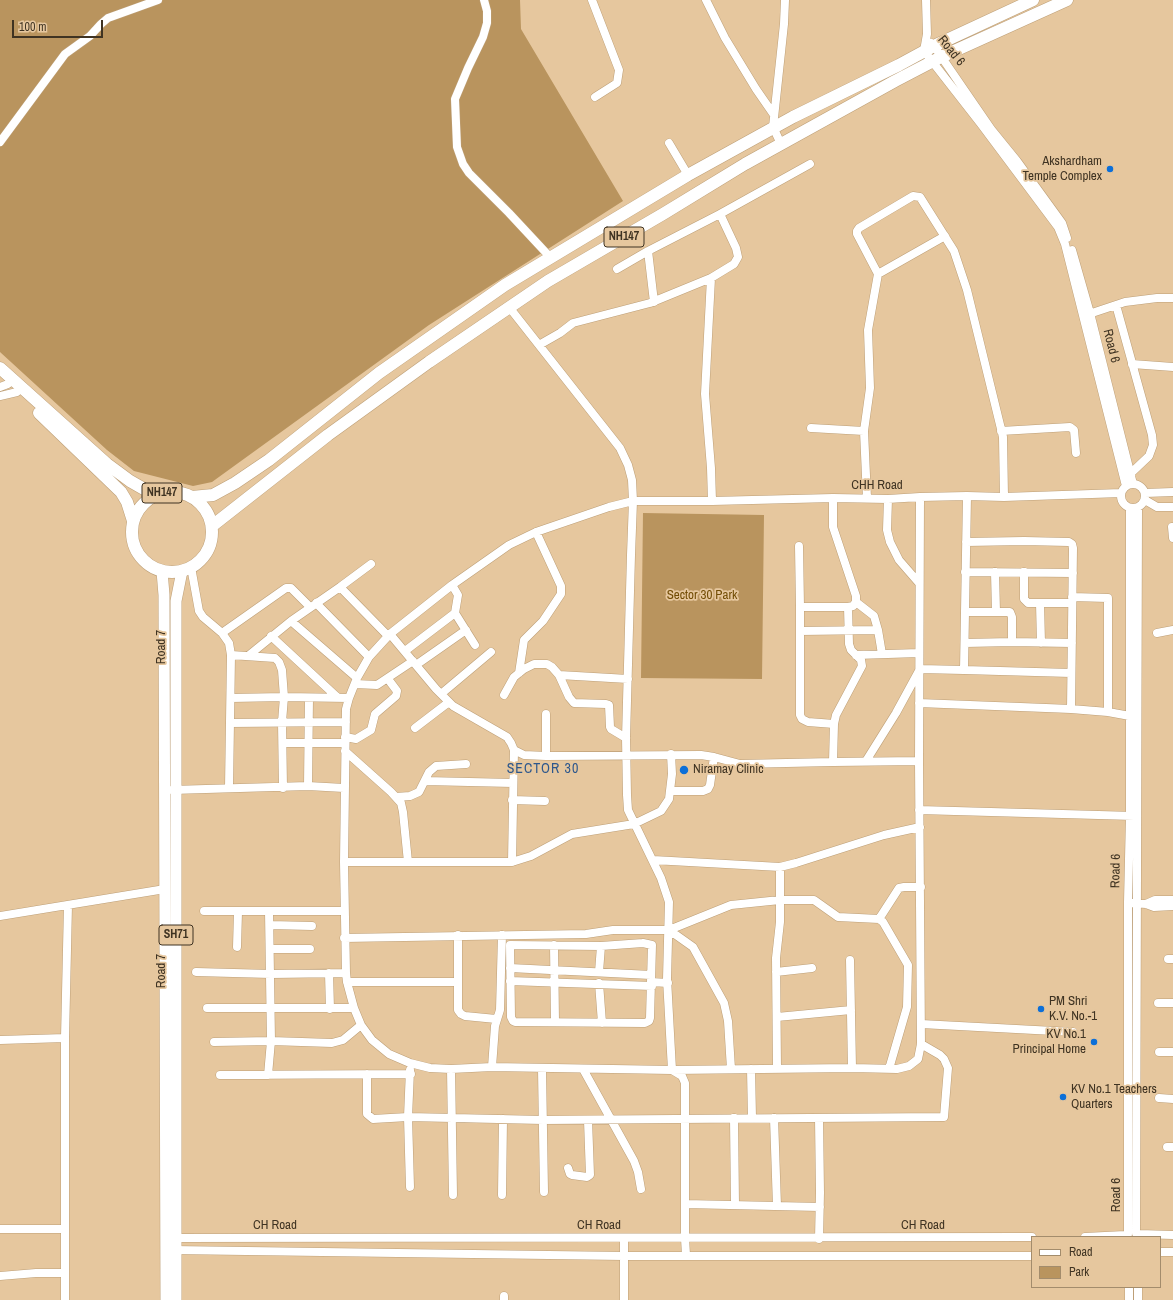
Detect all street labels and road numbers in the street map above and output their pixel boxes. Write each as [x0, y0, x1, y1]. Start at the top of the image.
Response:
street label: Road 6 [934, 33, 968, 69]
road number: NH147 [604, 227, 644, 247]
street label: Road 6 [1099, 327, 1123, 365]
street label: CHH Road [851, 478, 903, 494]
road number: NH147 [142, 483, 182, 503]
street label: Road 7 [154, 630, 170, 664]
street label: Road 6 [1108, 854, 1124, 888]
road number: SH71 [159, 925, 193, 945]
street label: Road 7 [154, 954, 170, 988]
street label: Road 6 [1109, 1178, 1125, 1212]
street label: CH Road [253, 1218, 297, 1234]
street label: CH Road [577, 1218, 621, 1234]
street label: CH Road [901, 1218, 945, 1234]

